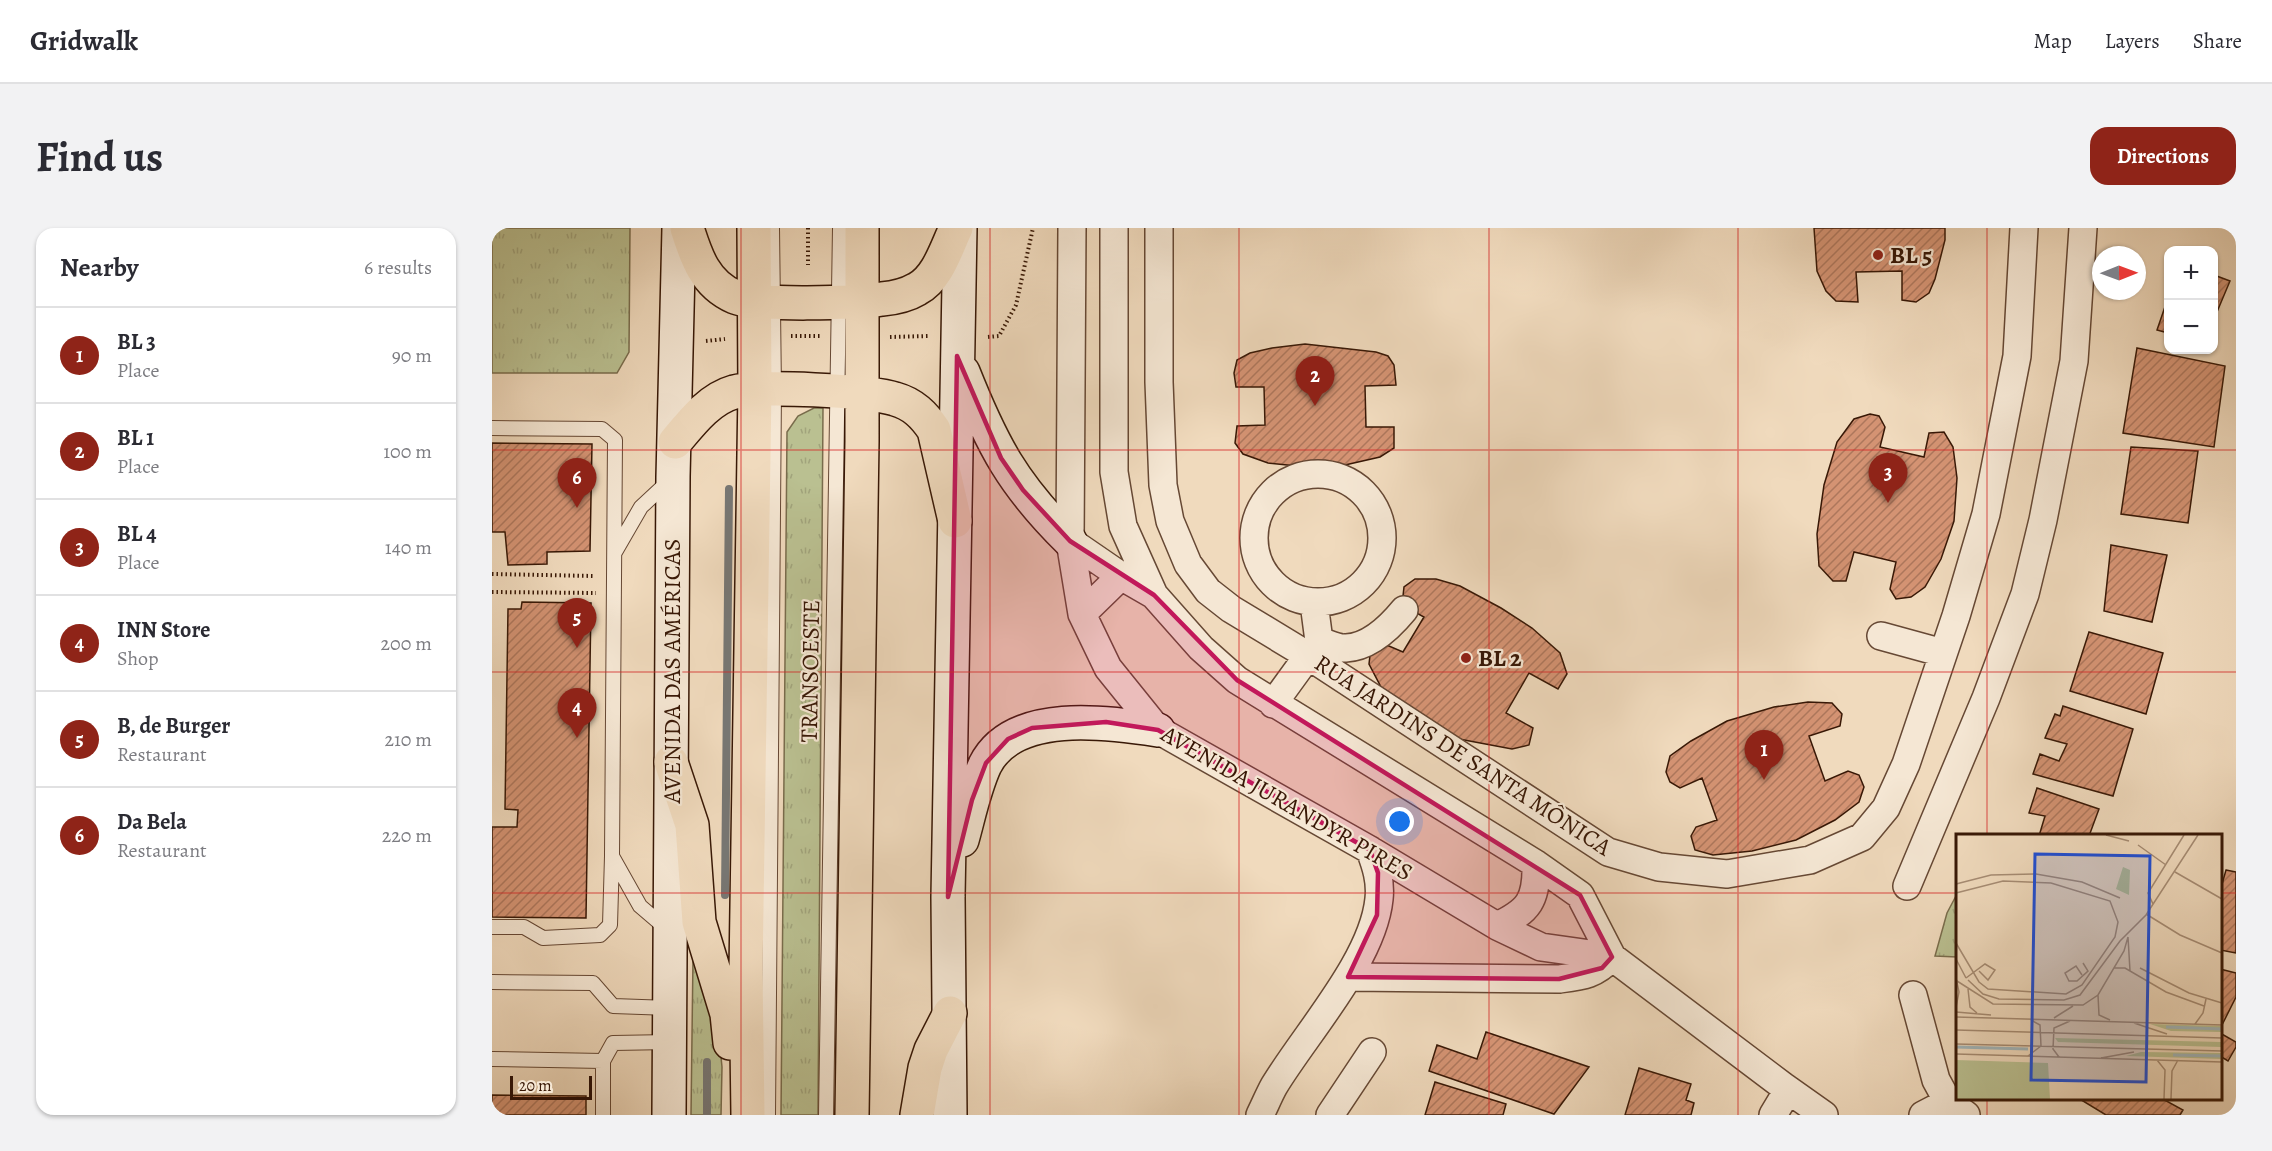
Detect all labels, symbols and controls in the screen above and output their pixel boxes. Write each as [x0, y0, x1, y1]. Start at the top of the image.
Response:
text: Gridwalk [30, 22, 138, 60]
text: Map [2033, 27, 2072, 55]
text: Layers [2105, 27, 2160, 55]
text: Share [2193, 27, 2242, 55]
button: Directions [2090, 127, 2236, 185]
text: Find us [36, 128, 163, 185]
place label: BL 5 [1890, 239, 1932, 271]
north arrow [2092, 246, 2146, 300]
map controls [2164, 246, 2218, 354]
button: + [2164, 246, 2218, 300]
marker: BL 5 [1871, 248, 1885, 262]
text: Nearby [60, 250, 139, 285]
text: 6 results [364, 254, 432, 281]
button: − [2164, 300, 2218, 354]
text: BL 3 [117, 327, 156, 357]
text: 1 [76, 342, 83, 369]
text: 90 m [392, 342, 432, 369]
pin: 2 [1296, 356, 1334, 406]
text: Place [117, 357, 159, 384]
text: BL 1 [117, 423, 154, 453]
text: 2 [75, 438, 84, 465]
text: 100 m [383, 438, 432, 465]
text: Place [117, 453, 159, 480]
pin: 3 [1868, 454, 1908, 503]
pin: 6 [558, 458, 596, 508]
text: BL 4 [117, 519, 157, 549]
text: 3 [75, 534, 84, 561]
text: 140 m [385, 534, 432, 561]
street label: AVENIDA DAS AMÉRICAS [656, 539, 688, 804]
text: Place [117, 549, 159, 576]
pin: 5 [558, 598, 596, 648]
street label: TRANSOESTE [793, 599, 827, 743]
text: INN Store [117, 615, 210, 645]
text: 4 [75, 630, 84, 657]
text: 200 m [381, 630, 432, 657]
place label: BL 2 [1478, 642, 1522, 674]
text: Shop [117, 645, 159, 672]
street label: RUA JARDINS DE SANTA MÔNICA [1308, 647, 1618, 864]
marker: BL 2 [1459, 651, 1473, 665]
pin: 4 [558, 688, 596, 738]
text: B, de Burger [117, 711, 230, 741]
street label: AVENIDA JURANDYR PIRES [1155, 717, 1419, 888]
text: 5 [75, 726, 84, 753]
text: 210 m [384, 726, 432, 753]
pin: 1 [1744, 730, 1784, 780]
text: Restaurant [117, 741, 207, 768]
text: Da Bela [117, 807, 187, 837]
your location [1385, 807, 1414, 836]
text: 6 [75, 822, 84, 849]
text: 220 m [382, 822, 432, 849]
inset map [1956, 834, 2221, 1100]
text: Restaurant [117, 837, 207, 864]
scale bar [510, 1073, 592, 1100]
text: 20 m [519, 1075, 552, 1097]

